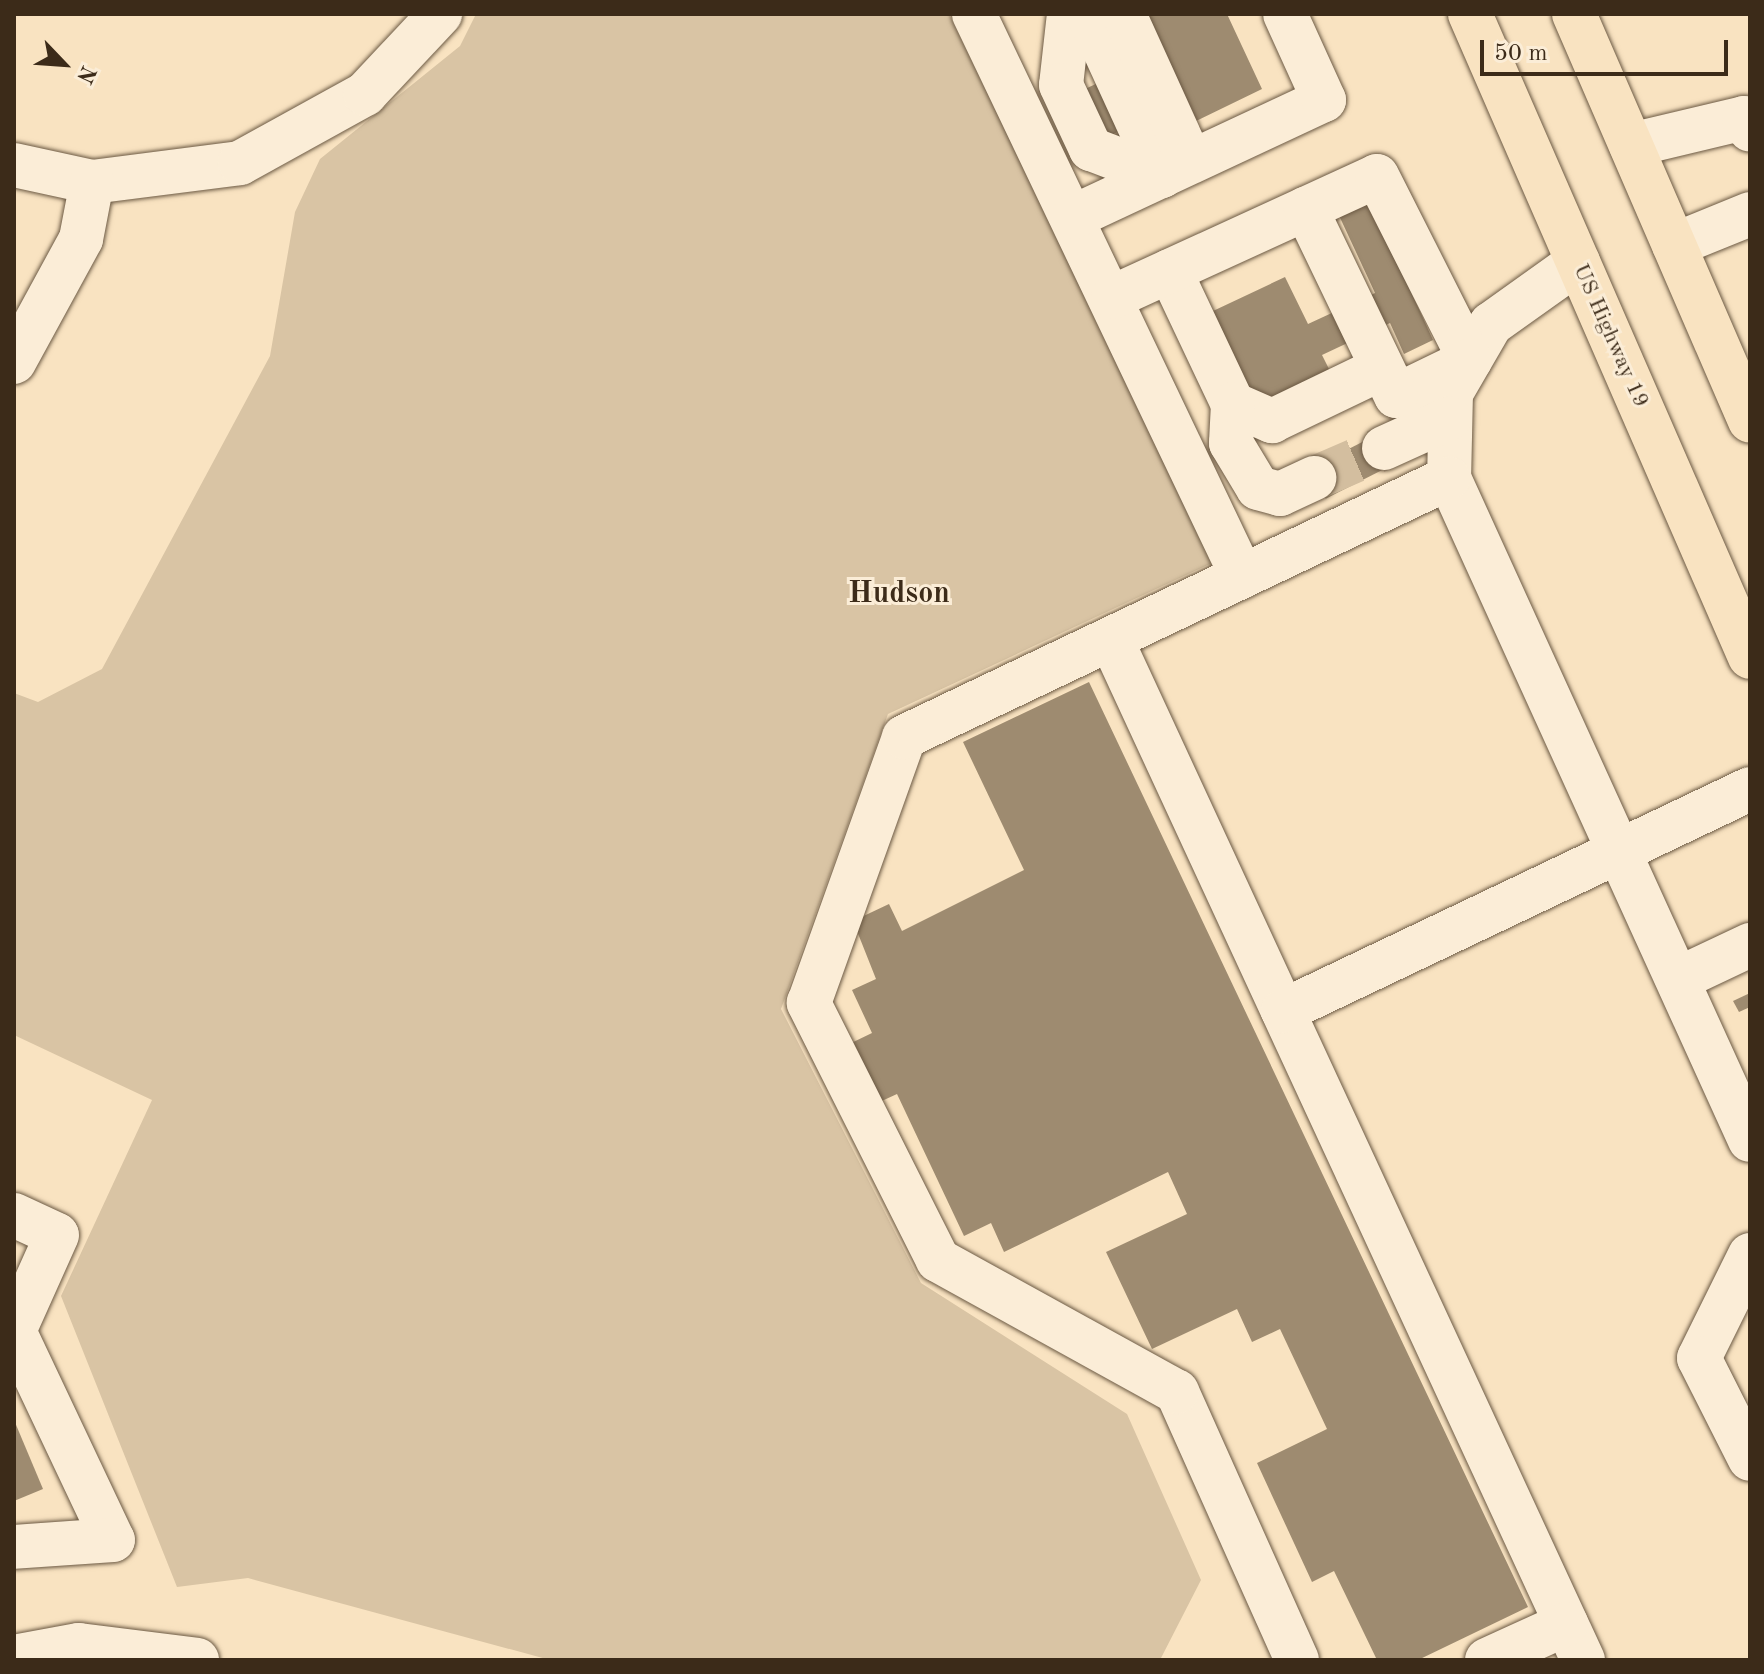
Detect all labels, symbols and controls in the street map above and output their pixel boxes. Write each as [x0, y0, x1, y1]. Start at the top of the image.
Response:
north arrow [24, 24, 104, 104]
scale bar [1484, 24, 1732, 74]
text: 50 m [1494, 42, 1548, 66]
text: N [72, 62, 99, 86]
street label: US Highway 19 [1567, 260, 1653, 412]
district label: Hudson [848, 576, 950, 612]

